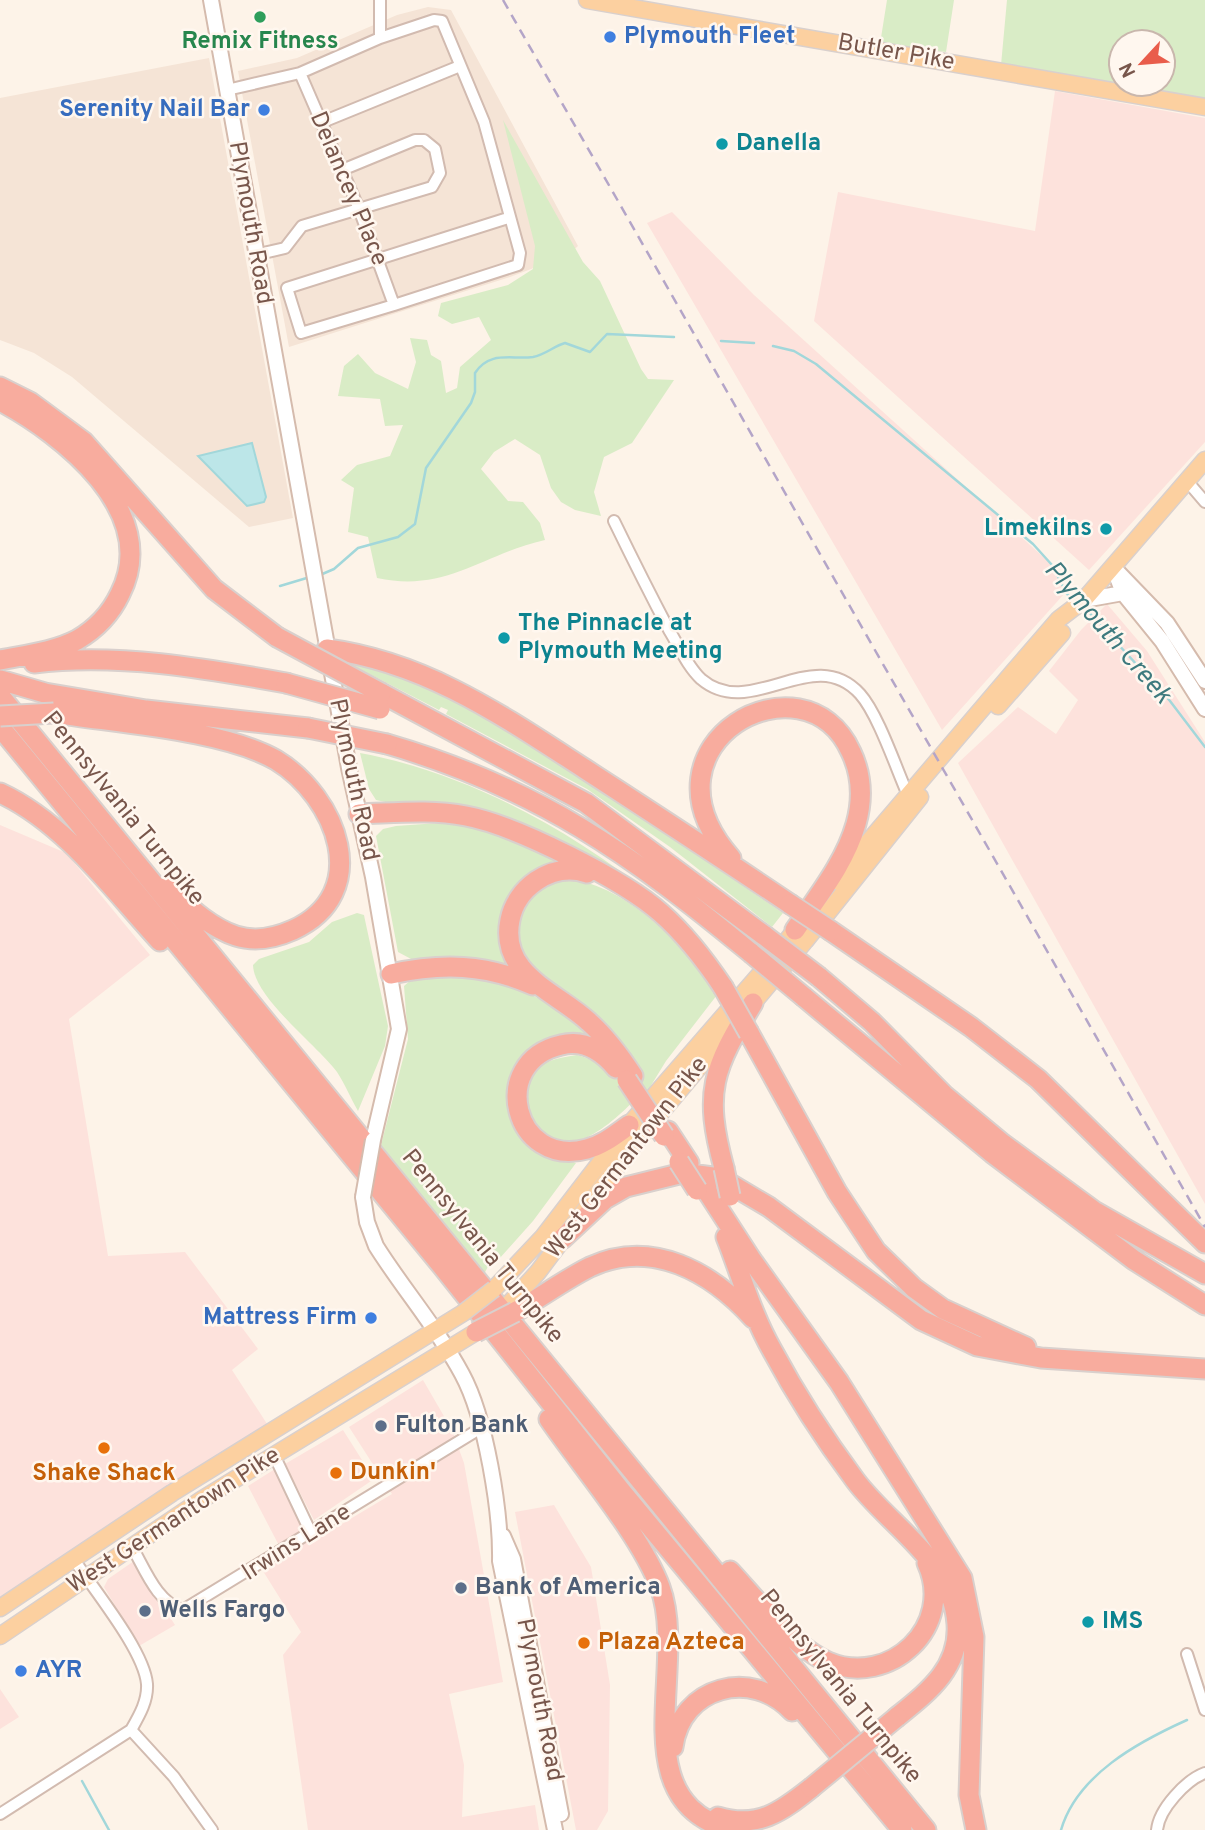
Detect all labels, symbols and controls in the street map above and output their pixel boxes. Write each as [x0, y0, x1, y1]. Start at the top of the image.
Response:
marker: Remix Fitness [252, 9, 268, 25]
place label: Plymouth Fleet [624, 22, 795, 52]
place label: Remix Fitness [181, 27, 339, 57]
street label: Butler Pike [835, 28, 957, 78]
north arrow [1107, 28, 1177, 98]
marker: Plymouth Fleet [602, 29, 618, 45]
text: N [1115, 58, 1142, 81]
place label: Serenity Nail Bar [59, 95, 250, 125]
marker: Serenity Nail Bar [256, 102, 272, 118]
street label: Delancey Place [302, 107, 394, 271]
place label: Danella [736, 129, 821, 159]
marker: Danella [714, 136, 730, 152]
street label: Plymouth Road [221, 139, 279, 307]
place label: Limekilns [984, 514, 1092, 544]
marker: Limekilns [1098, 521, 1114, 537]
water label: Plymouth Creek [1036, 555, 1179, 712]
place label: The Pinnacle at Plymouth Meeting [518, 609, 723, 667]
marker: The Pinnacle at Plymouth Meeting [496, 630, 512, 646]
street label: Plymouth Road [321, 696, 385, 864]
street label: Pennsylvania Turnpike [35, 706, 211, 912]
street label: West Germantown Pike [539, 1051, 715, 1265]
street label: Pennsylvania Turnpike [394, 1144, 570, 1350]
place label: Mattress Firm [203, 1303, 357, 1333]
marker: Mattress Firm [363, 1310, 379, 1326]
place label: Fulton Bank [395, 1411, 529, 1441]
marker: Fulton Bank [373, 1418, 389, 1434]
marker: Shake Shack [96, 1440, 112, 1456]
street label: West Germantown Pike [62, 1441, 286, 1601]
place label: Dunkin' [350, 1458, 436, 1488]
place label: Shake Shack [32, 1459, 176, 1489]
marker: Dunkin' [328, 1465, 344, 1481]
street label: Irwins Lane [237, 1498, 357, 1588]
place label: Bank of America [475, 1573, 661, 1603]
marker: Bank of America [453, 1580, 469, 1596]
street label: Pennsylvania Turnpike [752, 1584, 928, 1790]
place label: Wells Fargo [159, 1596, 285, 1626]
marker: Wells Fargo [137, 1603, 153, 1619]
place label: IMS [1102, 1607, 1143, 1637]
marker: IMS [1080, 1614, 1096, 1630]
street label: Plymouth Road [509, 1616, 569, 1784]
place label: Plaza Azteca [598, 1628, 745, 1658]
marker: Plaza Azteca [576, 1635, 592, 1651]
place label: AYR [35, 1656, 82, 1686]
marker: AYR [13, 1663, 29, 1679]

